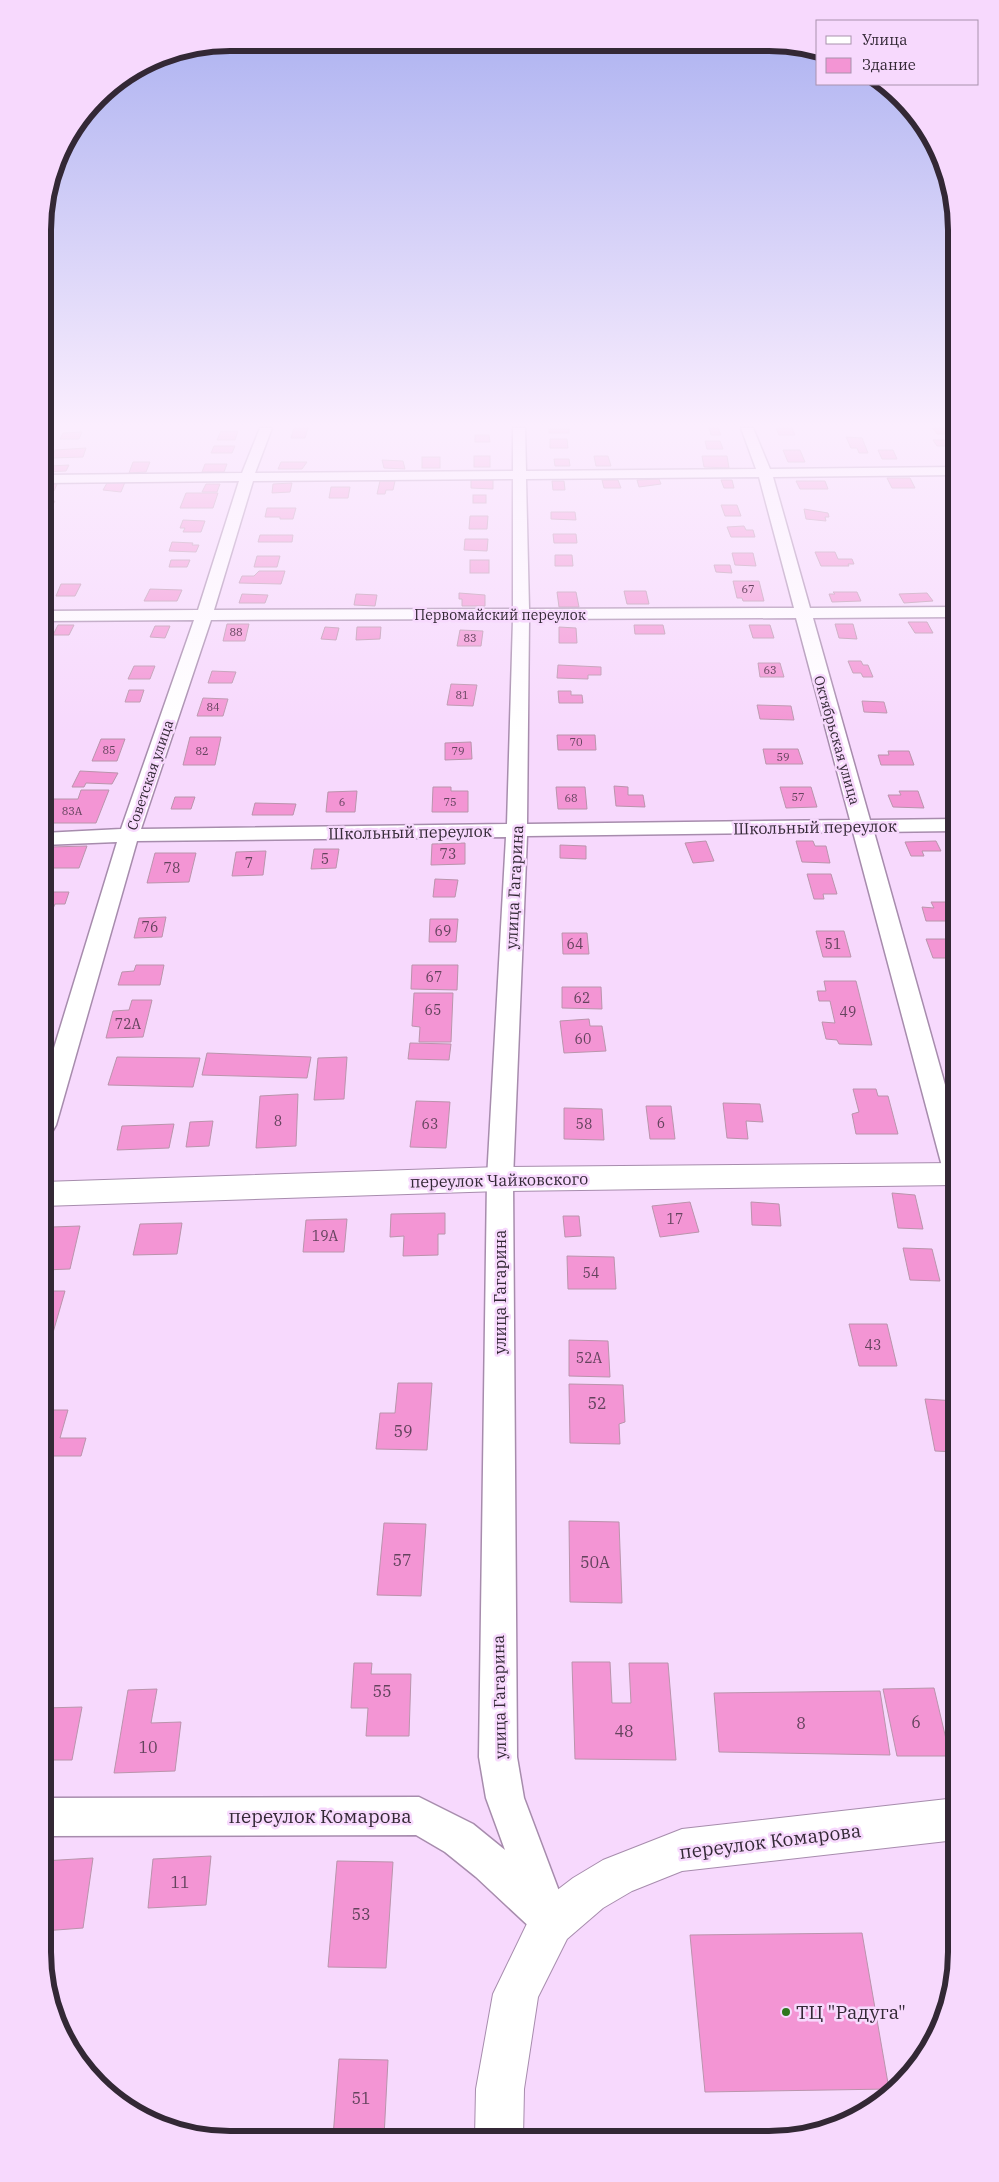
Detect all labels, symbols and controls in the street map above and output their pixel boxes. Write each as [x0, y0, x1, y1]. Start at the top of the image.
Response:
legend [816, 20, 979, 85]
text: Улица [862, 30, 907, 49]
text: Здание [862, 55, 916, 74]
house number: 67 [741, 582, 755, 596]
street label: Первомайский переулок [414, 606, 586, 624]
house number: 88 [229, 625, 243, 639]
house number: 83 [463, 631, 477, 645]
house number: 63 [763, 663, 777, 677]
street label: Октябрьская улица [810, 673, 864, 807]
house number: 81 [455, 688, 469, 702]
house number: 84 [206, 700, 220, 714]
street label: Советская улица [123, 717, 177, 832]
house number: 70 [569, 735, 583, 749]
house number: 85 [102, 743, 116, 757]
house number: 82 [195, 744, 209, 758]
house number: 79 [451, 744, 465, 758]
house number: 59 [776, 750, 790, 764]
house number: 57 [791, 790, 805, 804]
house number: 68 [564, 791, 578, 805]
house number: 6 [339, 795, 345, 809]
house number: 75 [443, 795, 457, 809]
house number: 83А [62, 804, 83, 818]
street label: Школьный переулок [733, 816, 898, 838]
street label: Школьный переулок [328, 821, 493, 843]
street label: улица Гагарина [501, 824, 527, 950]
house number: 73 [440, 845, 456, 863]
house number: 5 [321, 850, 329, 868]
house number: 7 [245, 854, 253, 872]
house number: 78 [164, 859, 180, 877]
house number: 76 [142, 918, 158, 936]
house number: 69 [435, 922, 451, 940]
house number: 64 [567, 935, 583, 953]
house number: 51 [825, 935, 841, 953]
house number: 67 [426, 968, 442, 986]
house number: 62 [574, 989, 590, 1007]
house number: 65 [425, 1001, 441, 1019]
house number: 49 [840, 1003, 856, 1021]
house number: 72А [115, 1015, 142, 1033]
house number: 60 [575, 1030, 591, 1048]
house number: 8 [274, 1112, 282, 1130]
house number: 6 [657, 1114, 665, 1132]
house number: 63 [422, 1115, 438, 1133]
house number: 58 [576, 1115, 592, 1133]
street label: переулок Чайковского [410, 1168, 588, 1192]
house number: 17 [667, 1210, 683, 1228]
house number: 19А [312, 1227, 339, 1245]
street label: улица Гагарина [490, 1230, 510, 1354]
house number: 54 [583, 1264, 599, 1282]
house number: 43 [865, 1336, 881, 1354]
house number: 52А [576, 1349, 603, 1367]
house number: 52 [587, 1393, 607, 1413]
house number: 59 [393, 1421, 413, 1441]
house number: 57 [392, 1550, 412, 1570]
house number: 50А [580, 1552, 610, 1572]
street label: улица Гагарина [488, 1634, 510, 1759]
house number: 55 [372, 1681, 392, 1701]
house number: 6 [911, 1712, 921, 1732]
house number: 8 [796, 1713, 806, 1733]
house number: 48 [614, 1721, 634, 1741]
house number: 10 [138, 1737, 158, 1757]
street label: переулок Комарова [228, 1804, 412, 1828]
street label: переулок Комарова [678, 1818, 862, 1864]
house number: 11 [170, 1872, 190, 1892]
house number: 53 [351, 1904, 371, 1924]
place label: ТЦ "Радуга" [796, 2000, 906, 2024]
marker: ТЦ "Радуга" [780, 2006, 792, 2018]
house number: 51 [351, 2088, 371, 2108]

